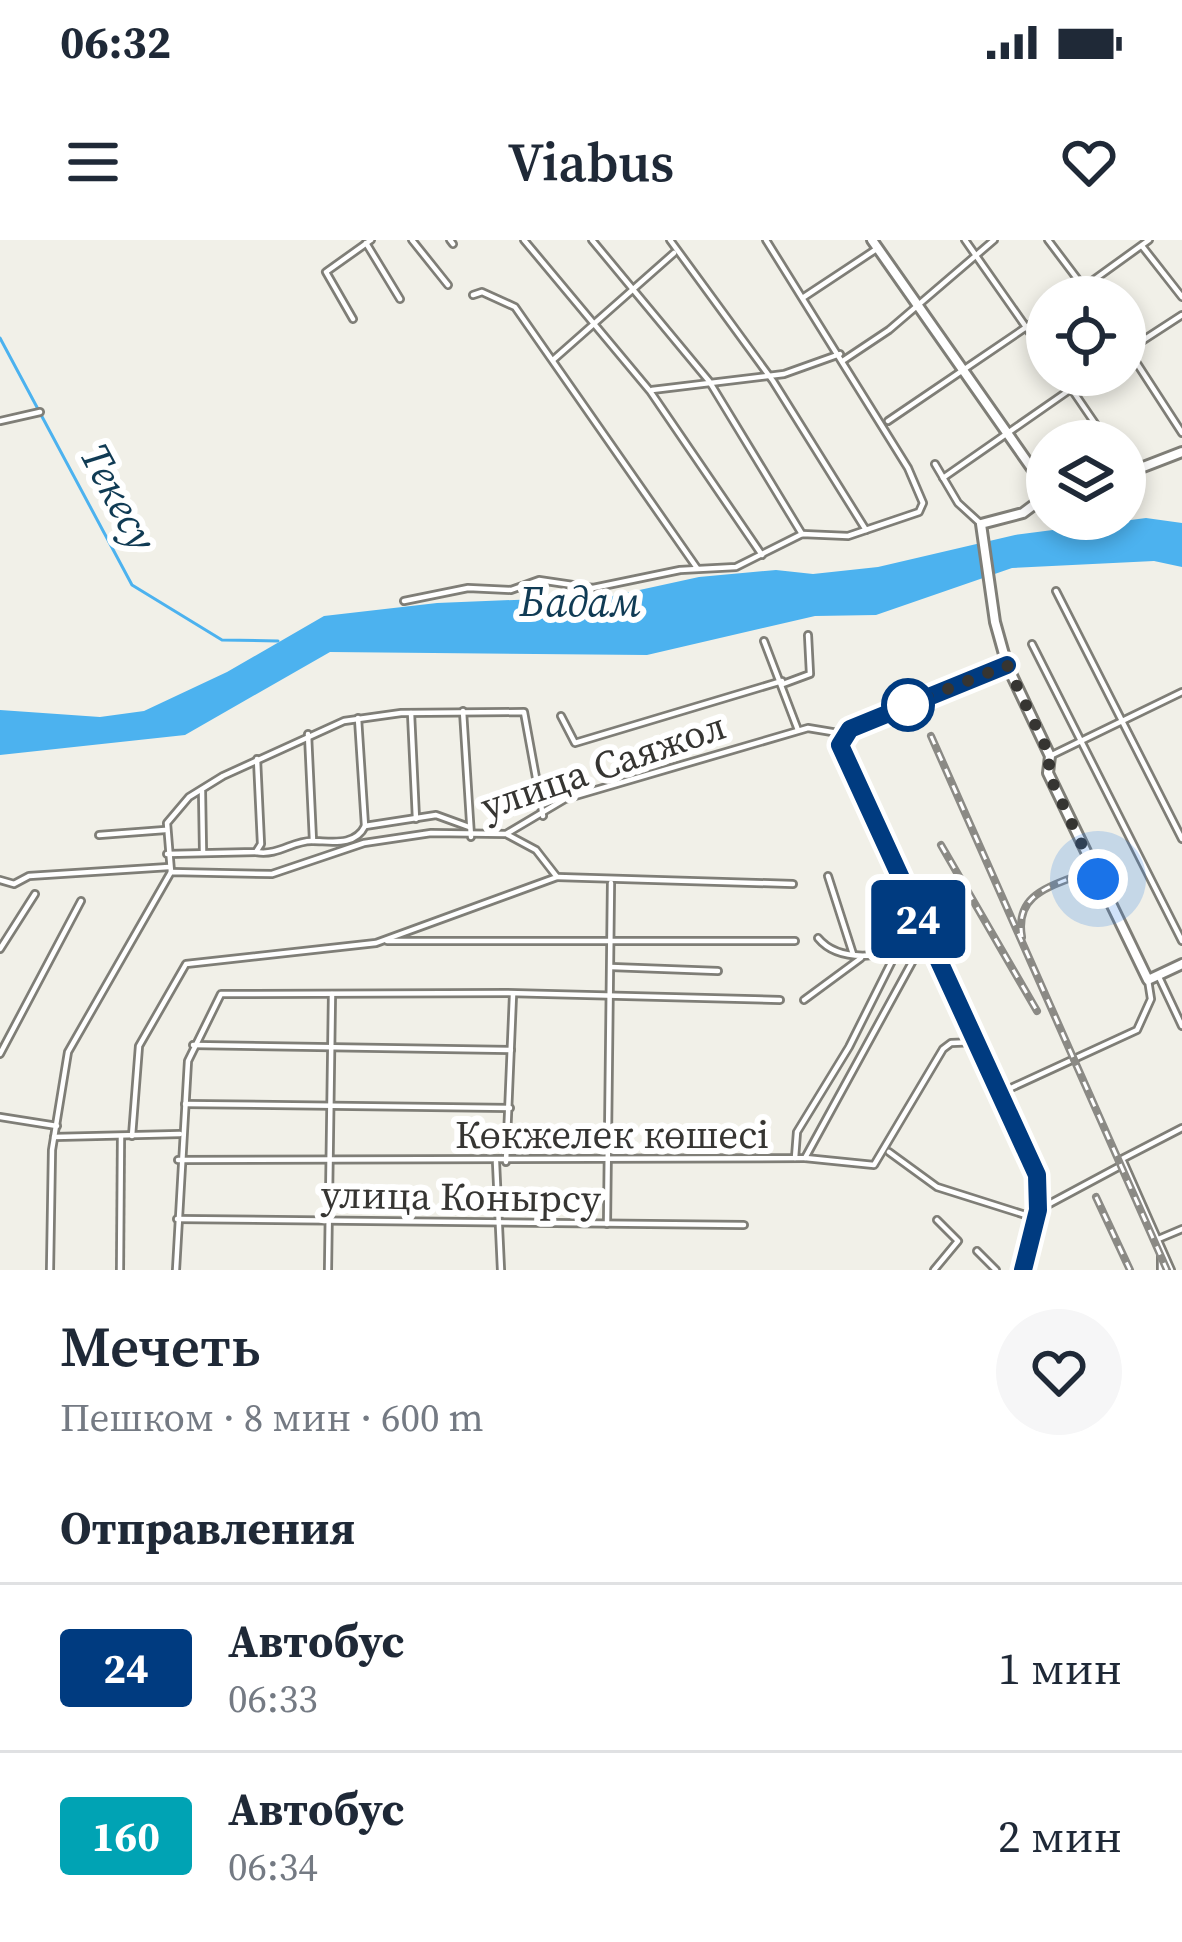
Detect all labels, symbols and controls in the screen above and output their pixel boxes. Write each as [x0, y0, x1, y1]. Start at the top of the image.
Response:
text: 06:32 [60, 11, 171, 73]
text: Viabus [508, 125, 674, 199]
icon: menu [60, 129, 126, 195]
icon: heart [1056, 129, 1122, 195]
map controls [1026, 276, 1146, 540]
button: locate [1026, 276, 1146, 396]
button: layers [1026, 420, 1146, 540]
water label: Текесу [67, 433, 172, 562]
water label: Бадам [518, 572, 641, 630]
unlabelled marker [883, 680, 933, 730]
street label: улица Саяжол [474, 699, 733, 832]
your location [1068, 849, 1128, 909]
line badge: 24 [864, 880, 972, 958]
text: 24 [895, 890, 941, 948]
street label: Көкжелек көшесі [455, 1108, 769, 1161]
street label: улица Конырсу [321, 1168, 601, 1225]
text: Мечеть [60, 1307, 260, 1385]
button: heart [996, 1309, 1122, 1435]
text: Пешком · 8 мин · 600 m [60, 1391, 484, 1444]
text: Отправления [60, 1497, 355, 1559]
text: Автобус [228, 1610, 405, 1672]
text: 1 мин [998, 1637, 1122, 1699]
text: 24 [103, 1639, 149, 1697]
text: 06:33 [228, 1672, 318, 1725]
text: Автобус [228, 1778, 405, 1840]
text: 2 мин [998, 1805, 1122, 1867]
text: 160 [92, 1807, 160, 1865]
text: 06:34 [228, 1840, 318, 1893]

